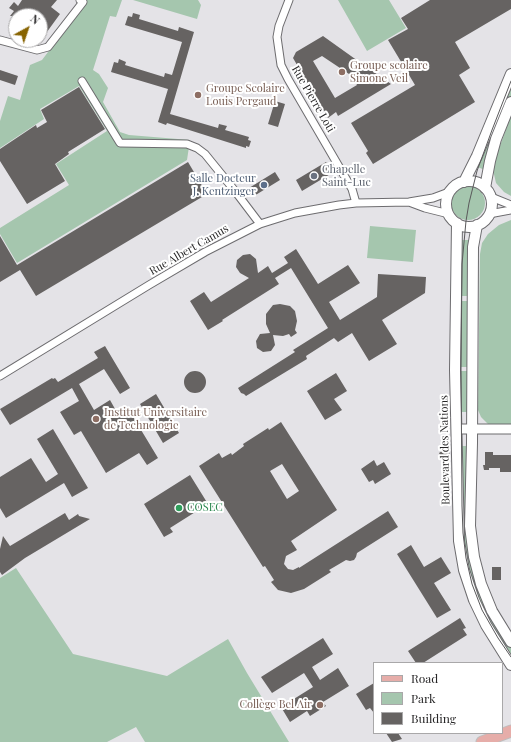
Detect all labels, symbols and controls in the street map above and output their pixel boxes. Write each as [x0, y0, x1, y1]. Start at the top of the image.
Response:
north arrow [8, 8, 48, 48]
text: N [28, 11, 43, 27]
place label: Groupe scolaire Simone Veil [350, 59, 428, 85]
street label: Rue Pierre Loti [289, 63, 337, 135]
marker: Groupe scolaire Simone Veil [337, 67, 347, 77]
place label: Groupe Scolaire Louis Pergaud [206, 82, 285, 108]
marker: Groupe Scolaire Louis Pergaud [193, 90, 203, 100]
place label: Chapelle Saint-Luc [322, 163, 371, 189]
marker: Chapelle Saint-Luc [309, 171, 319, 181]
place label: Salle Docteur J. Kentzinger [190, 172, 256, 198]
marker: Salle Docteur J. Kentzinger [259, 180, 269, 190]
street label: Rue Albert Camus [147, 222, 231, 278]
street label: Boulevard des Nations [437, 395, 453, 505]
place label: Institut Universitaire de Technologie [104, 406, 207, 432]
marker: Institut Universitaire de Technologie [91, 414, 101, 424]
place label: COSEC [187, 501, 223, 515]
marker: COSEC [174, 503, 184, 513]
legend [373, 662, 503, 734]
text: Road [411, 670, 438, 686]
text: Park [411, 690, 436, 706]
place label: Collège Bel Air [239, 698, 312, 712]
marker: Collège Bel Air [315, 700, 325, 710]
text: Building [411, 710, 456, 726]

